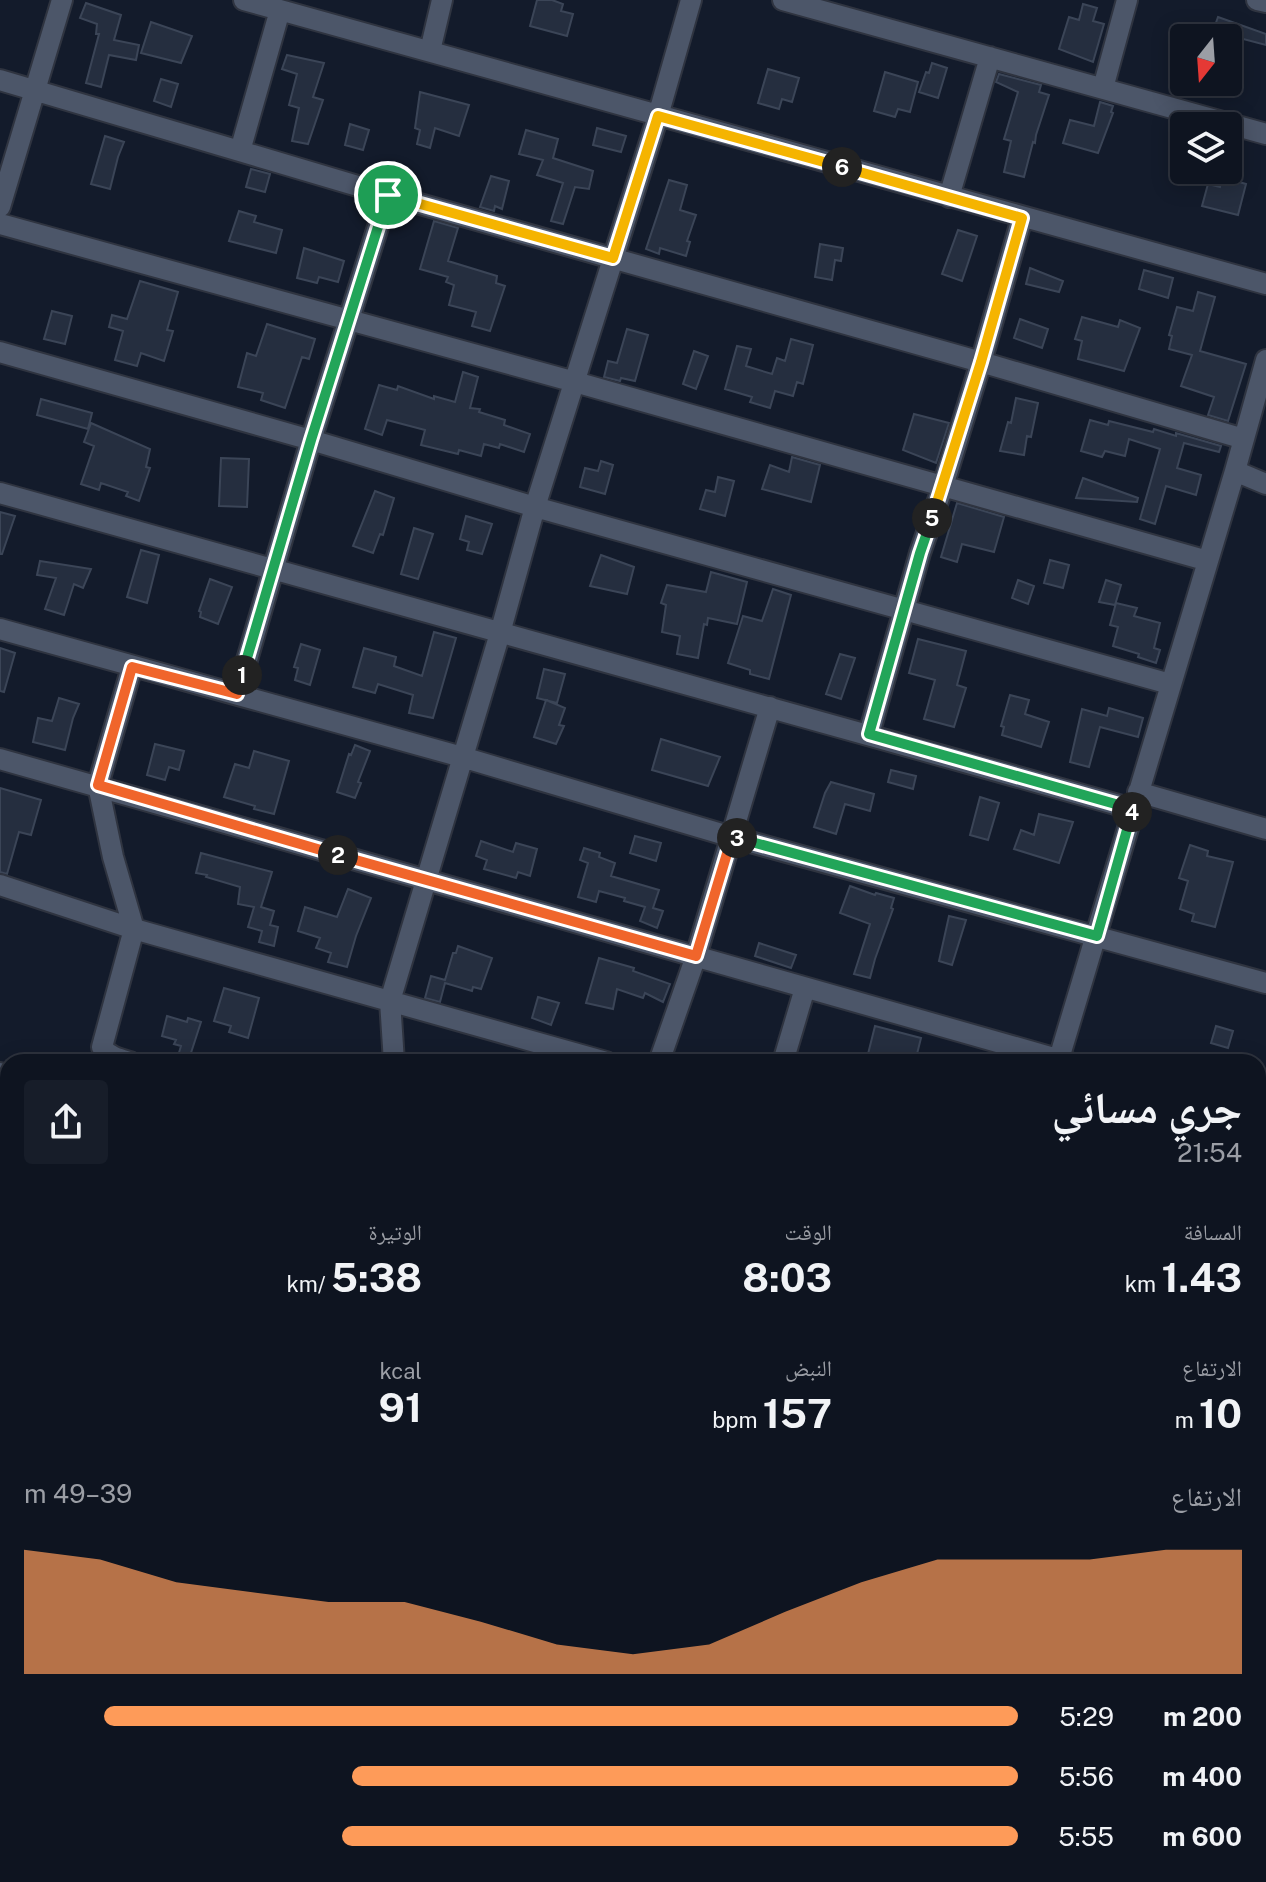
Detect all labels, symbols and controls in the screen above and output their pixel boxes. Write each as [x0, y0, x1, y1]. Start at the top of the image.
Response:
north arrow [1170, 24, 1242, 96]
map controls [1170, 24, 1242, 184]
button: layers [1170, 112, 1242, 184]
pin: 6 [822, 147, 862, 187]
text: 6 [835, 154, 849, 180]
pin [354, 161, 422, 229]
icon: arrive [366, 173, 410, 217]
pin: 5 [912, 498, 952, 538]
text: 5 [925, 505, 939, 531]
pin: 1 [222, 655, 262, 695]
text: 1 [237, 662, 247, 688]
pin: 4 [1112, 792, 1152, 832]
text: 4 [1125, 799, 1139, 825]
pin: 3 [717, 818, 757, 858]
text: 3 [730, 825, 744, 851]
pin: 2 [318, 835, 358, 875]
text: 2 [331, 842, 345, 868]
button: share [24, 1080, 108, 1164]
text: جري مسائي [1052, 1081, 1242, 1133]
text: 21:54 [1177, 1137, 1242, 1168]
text: الوتيرة [368, 1219, 422, 1245]
text: الوقت [785, 1219, 832, 1245]
text: المسافة [1184, 1219, 1242, 1245]
text: 5:38 [331, 1254, 422, 1301]
text: 8:03 [742, 1254, 832, 1301]
text: 1.43 [1161, 1254, 1242, 1301]
text: /km [286, 1271, 331, 1297]
text: km [1125, 1271, 1161, 1297]
text: النبض [785, 1355, 832, 1381]
text: الارتفاع [1182, 1355, 1242, 1381]
text: kcal [380, 1358, 422, 1384]
text: 91 [379, 1384, 422, 1431]
text: 157 [763, 1390, 832, 1437]
text: 10 [1199, 1390, 1242, 1437]
text: bpm [712, 1407, 763, 1433]
text: m [1175, 1407, 1199, 1433]
text: 39–49 m [24, 1478, 132, 1509]
text: الارتفاع [1171, 1481, 1242, 1512]
text: 5:29 [1059, 1701, 1114, 1732]
text: 200 m [1163, 1701, 1242, 1732]
text: 5:56 [1059, 1761, 1114, 1792]
text: 400 m [1162, 1761, 1242, 1792]
text: 5:55 [1058, 1821, 1114, 1852]
text: 600 m [1162, 1821, 1242, 1852]

